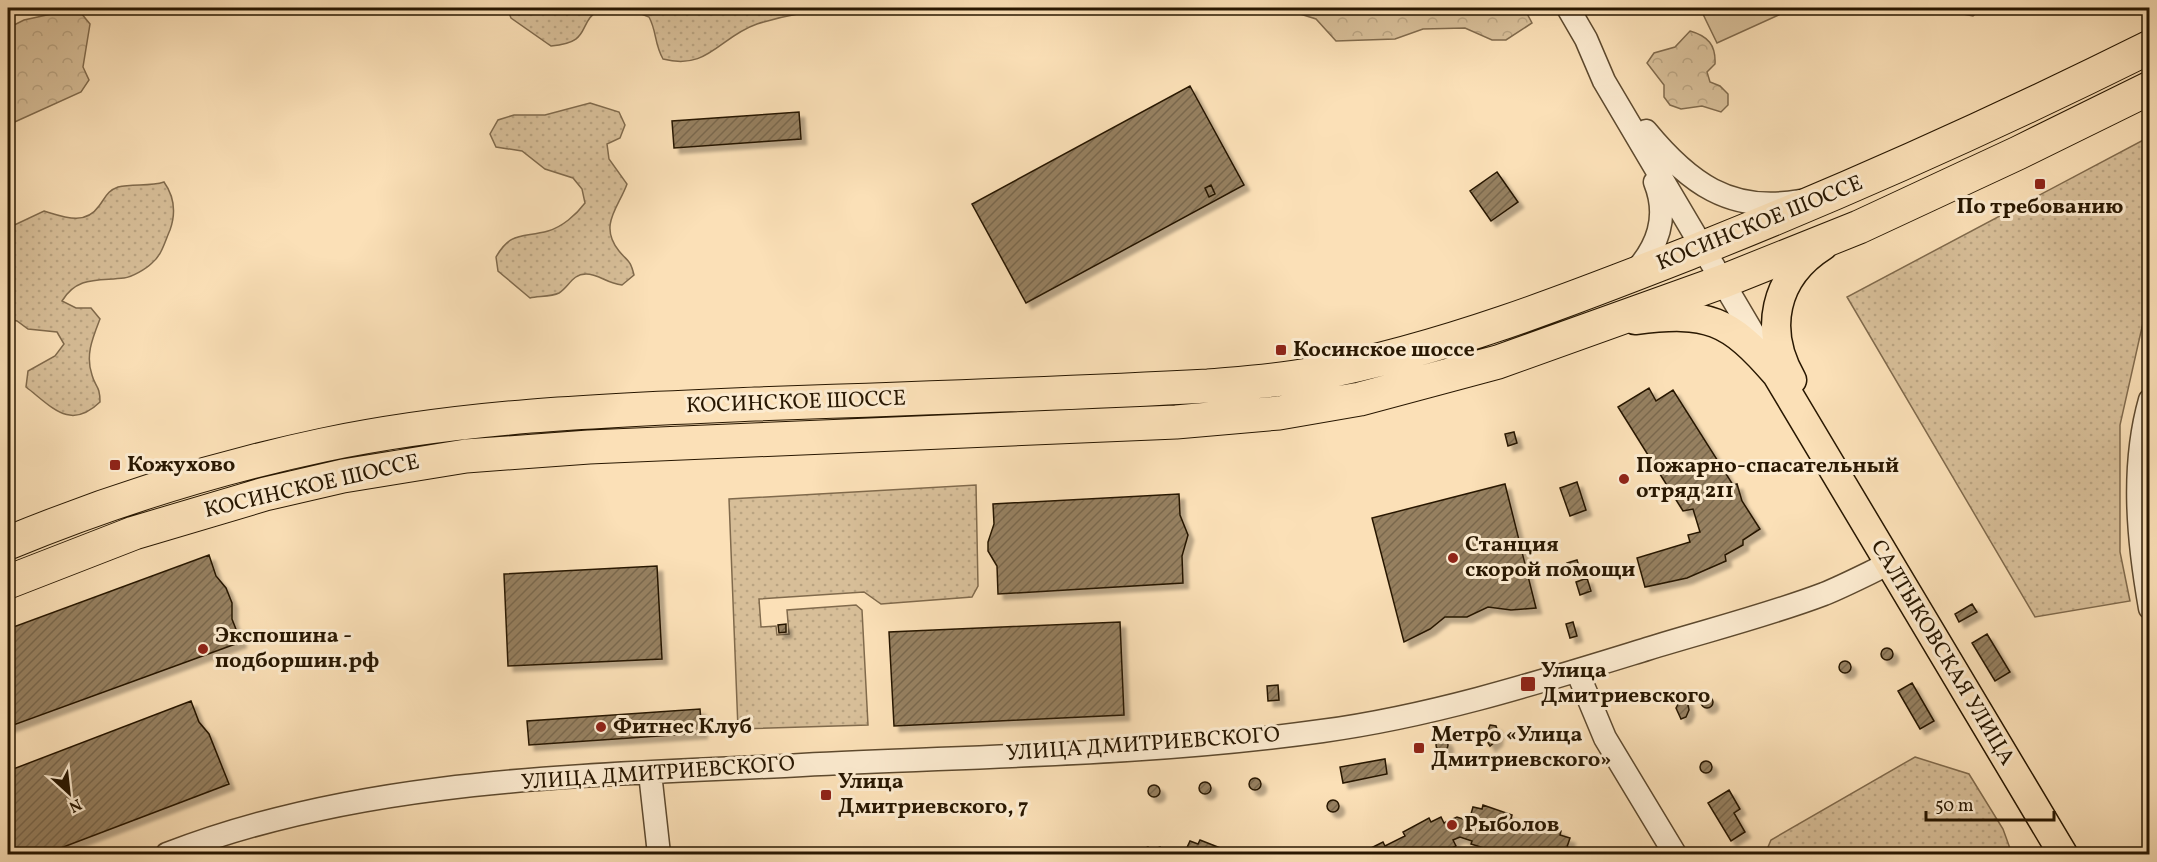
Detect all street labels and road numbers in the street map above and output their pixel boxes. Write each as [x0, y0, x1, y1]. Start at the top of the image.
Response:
street label: КОСИНСКОЕ ШОССЕ [1652, 168, 1868, 280]
street label: КОСИНСКОЕ ШОССЕ [686, 384, 906, 422]
street label: КОСИНСКОЕ ШОССЕ [201, 447, 423, 527]
street label: САЛТЫКОВСКАЯ УЛИЦА [1862, 534, 2022, 772]
street label: УЛИЦА ДМИТРИЕВСКОГО [1005, 720, 1281, 770]
street label: УЛИЦА ДМИТРИЕВСКОГО [520, 749, 796, 799]

